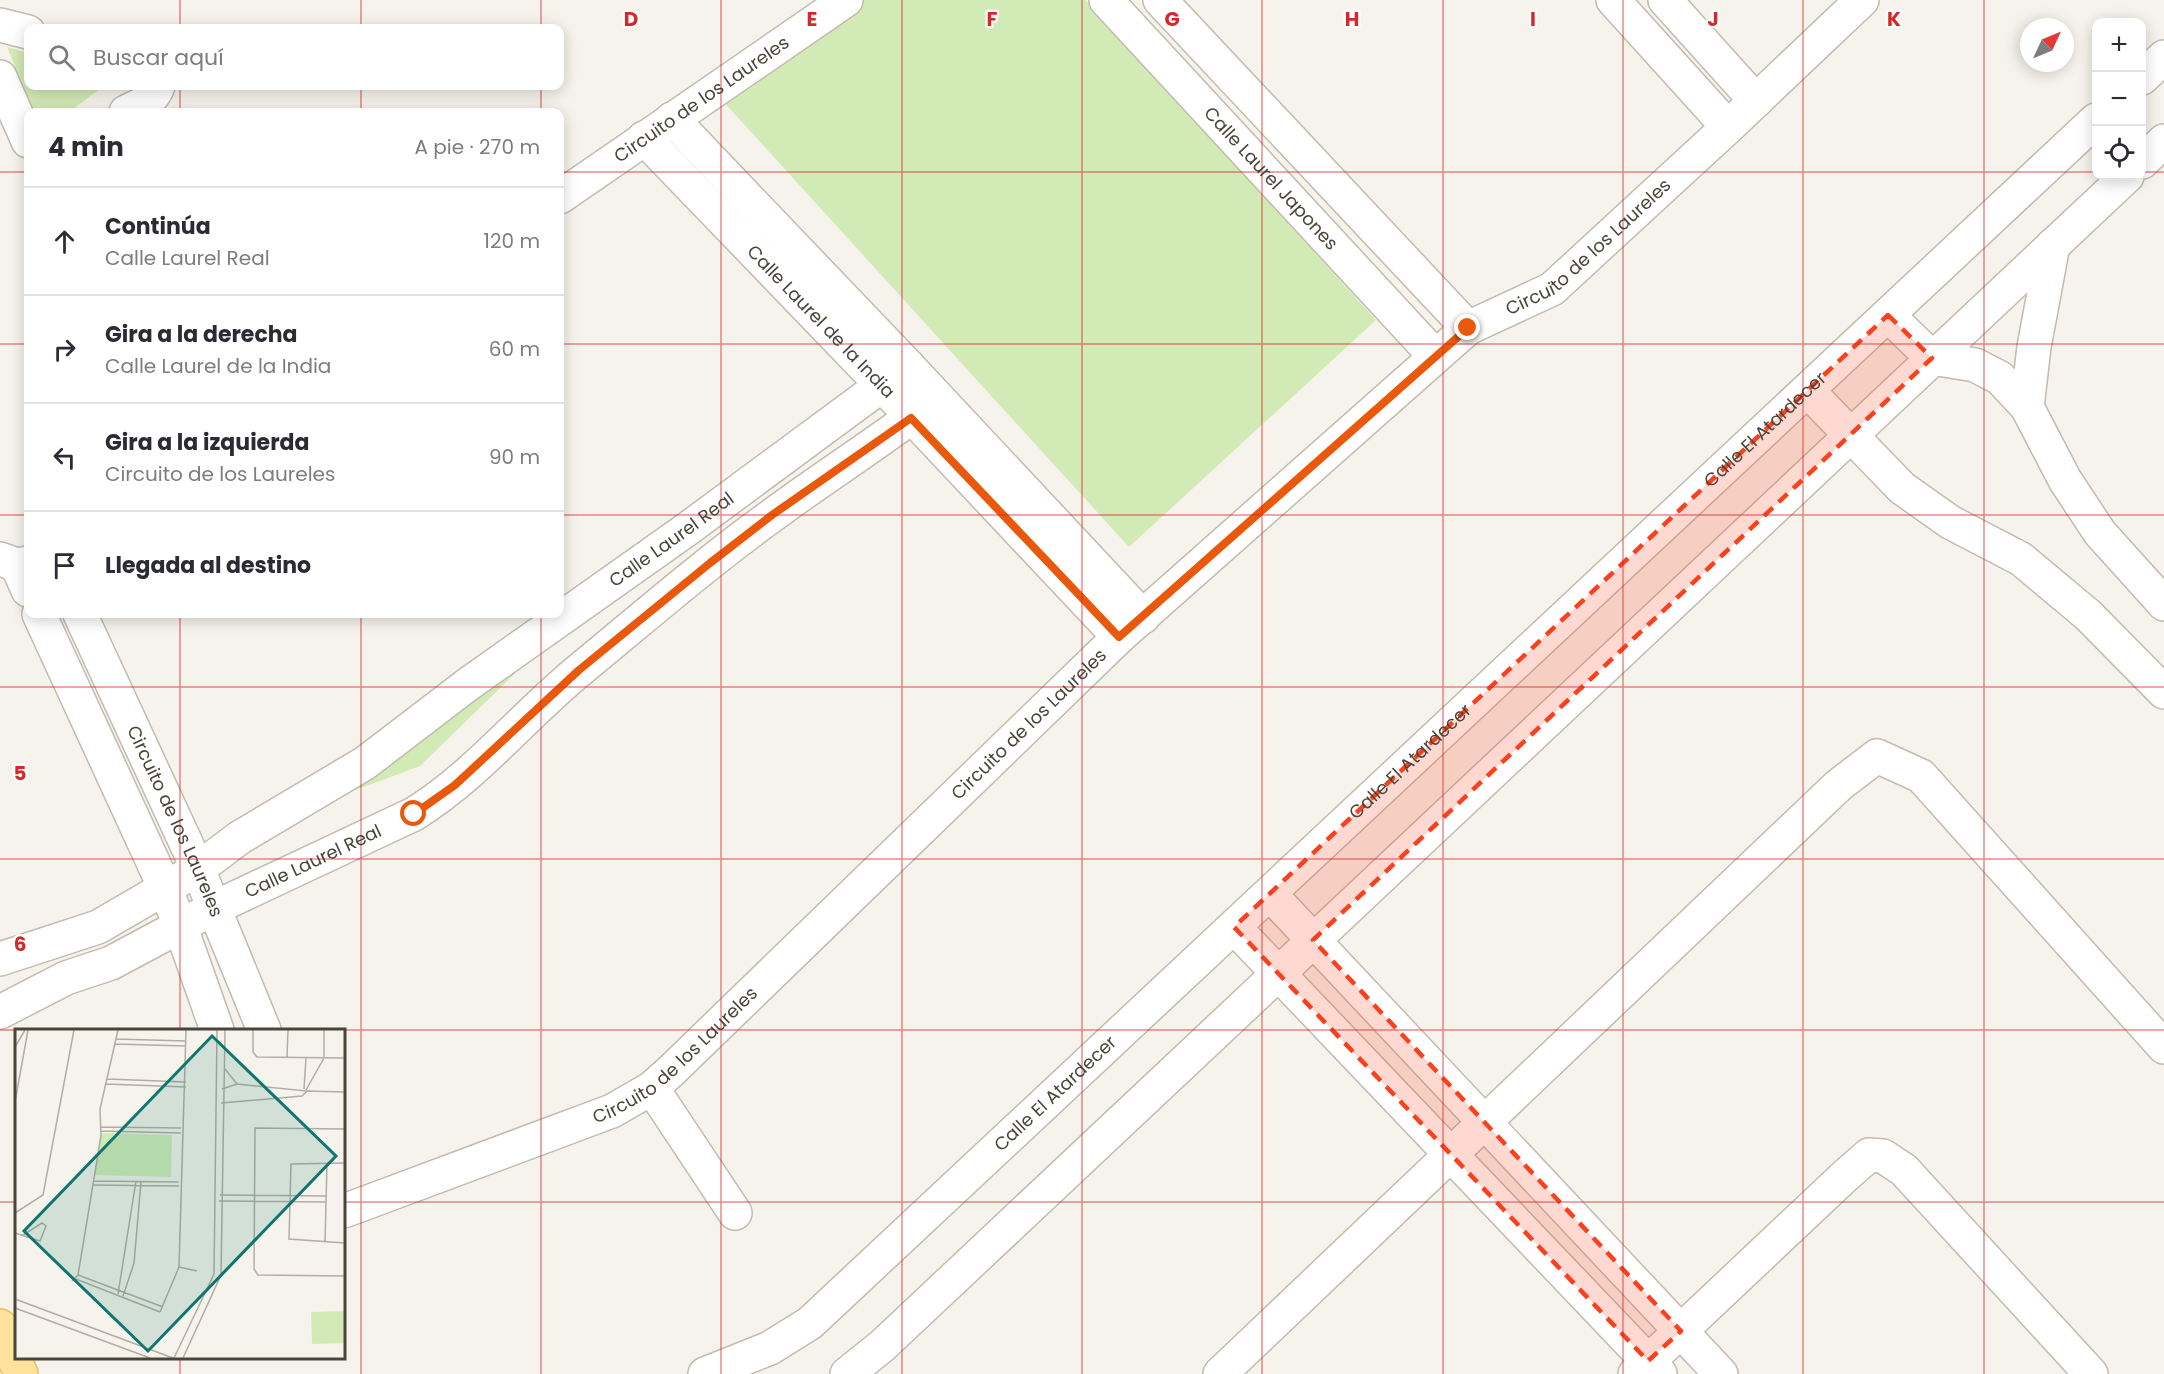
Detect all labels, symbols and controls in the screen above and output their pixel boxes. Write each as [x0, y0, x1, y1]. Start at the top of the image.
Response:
text: D [624, 5, 638, 33]
text: E [807, 5, 817, 33]
text: F [987, 5, 998, 33]
text: G [1164, 5, 1180, 33]
text: H [1345, 5, 1359, 33]
text: I [1530, 5, 1536, 33]
text: J [1707, 5, 1719, 33]
text: K [1887, 5, 1901, 33]
north arrow [2020, 18, 2074, 72]
map controls [2092, 18, 2146, 180]
button: + [2092, 18, 2146, 72]
search box [24, 24, 564, 90]
street label: Circuito de los Laureles [609, 30, 794, 168]
icon: search [45, 41, 78, 74]
text: Buscar aquí [93, 42, 224, 73]
button: − [2092, 72, 2146, 126]
street label: Calle Laurel Japones [1199, 101, 1344, 255]
button: locate [2092, 126, 2146, 180]
text: 4 min [48, 129, 124, 165]
text: A pie · 270 m [415, 133, 540, 161]
street label: Circuito de los Laureles [1501, 173, 1676, 321]
text: Continúa [105, 211, 211, 242]
icon: ahead [48, 225, 81, 258]
text: 120 m [484, 227, 540, 255]
street label: Calle Laurel de la India [742, 239, 901, 403]
text: Calle Laurel Real [105, 244, 270, 272]
route end [1454, 314, 1480, 340]
text: Gira a la derecha [105, 319, 298, 350]
icon: right [48, 333, 81, 366]
text: 60 m [489, 335, 540, 363]
text: Calle Laurel de la India [105, 352, 331, 380]
street label: Calle El Atardecer [1698, 366, 1832, 493]
text: Gira a la izquierda [105, 427, 309, 458]
icon: left [48, 441, 81, 474]
text: 90 m [489, 443, 540, 471]
text: Circuito de los Laureles [105, 460, 335, 488]
street label: Calle Laurel Real [604, 486, 739, 593]
icon: arrive [48, 549, 81, 582]
text: Llegada al destino [105, 550, 311, 581]
street label: Circuito de los Laureles [945, 643, 1112, 805]
street label: Calle El Atardecer [1343, 698, 1477, 825]
street label: Circuito de los Laureles [121, 721, 229, 921]
text: 5 [14, 759, 27, 787]
route start [400, 800, 426, 826]
street label: Calle Laurel Real [241, 818, 385, 904]
text: 6 [14, 930, 26, 958]
street label: Circuito de los Laureles [589, 981, 763, 1129]
inset map [15, 1029, 345, 1359]
street label: Calle El Atardecer [988, 1030, 1122, 1157]

